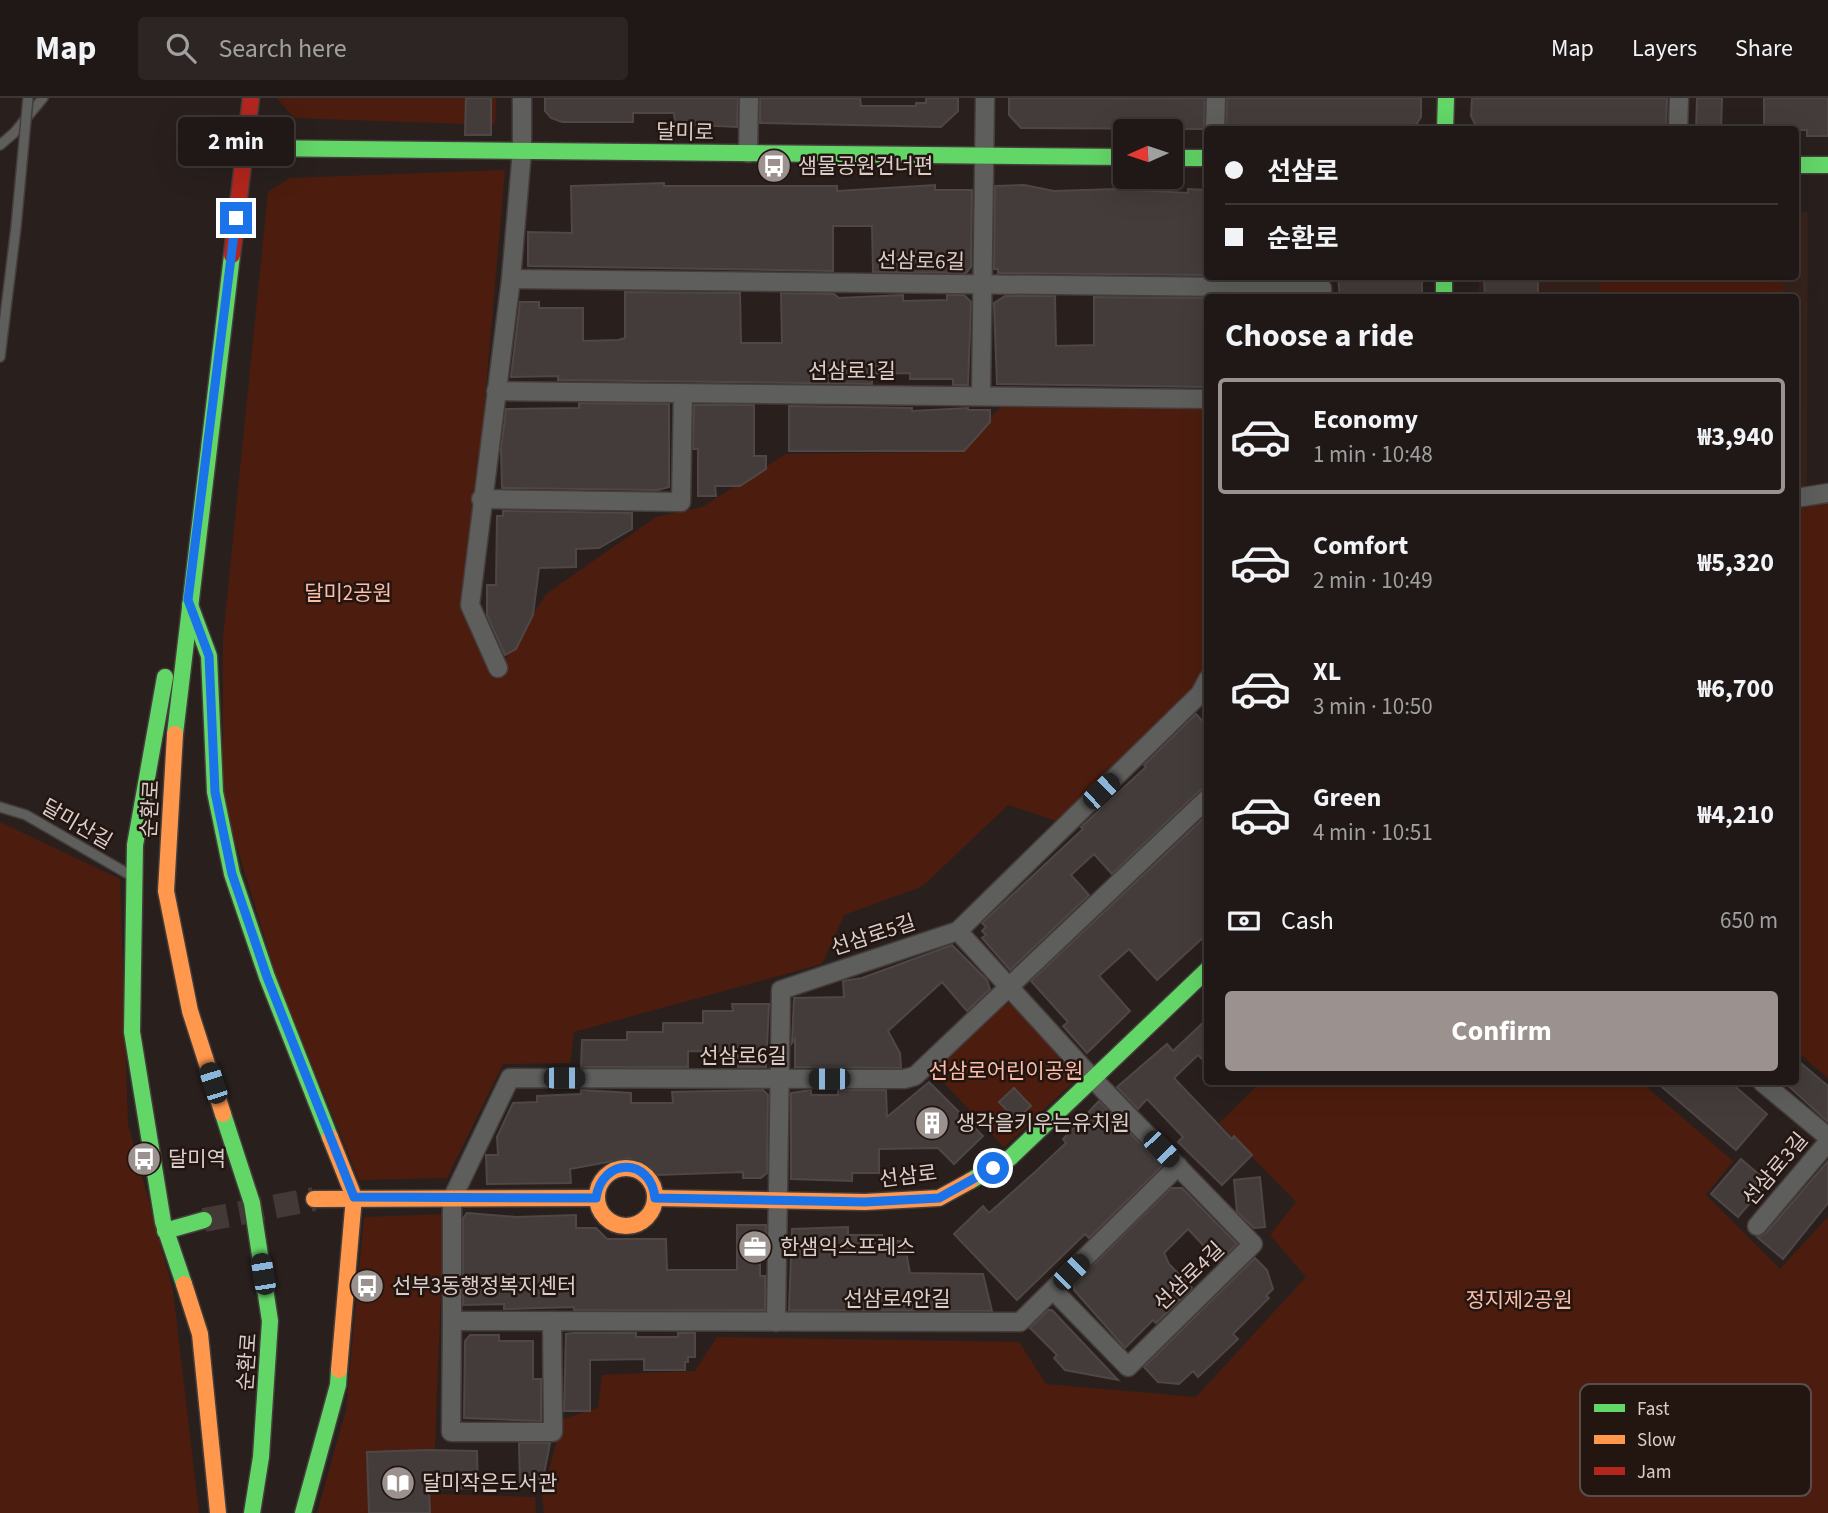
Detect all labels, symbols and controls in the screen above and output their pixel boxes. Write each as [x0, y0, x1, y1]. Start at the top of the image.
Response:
search box [138, 17, 628, 80]
text: Map [35, 25, 96, 72]
icon: search [162, 29, 200, 67]
text: Search here [218, 30, 347, 67]
text: Map [1551, 31, 1594, 66]
text: Layers [1632, 31, 1697, 66]
text: Share [1735, 31, 1793, 66]
callout: 2 min [178, 116, 294, 166]
street label: 달미로 [656, 116, 714, 148]
north arrow [1113, 119, 1183, 189]
map controls [1113, 119, 1183, 189]
text: 2 min [208, 125, 264, 158]
bus stop icon: 샘물공원건너편 [755, 147, 793, 185]
place label: 샘물공원건너편 [798, 151, 933, 181]
text: 선삼로 [1267, 153, 1339, 190]
route end [220, 202, 252, 234]
text: 순환로 [1267, 220, 1339, 257]
street label: 선삼로6길 [877, 245, 965, 277]
text: Choose a ride [1225, 313, 1414, 359]
street label: 선삼로1길 [808, 356, 896, 386]
text: Economy [1313, 401, 1418, 438]
icon: car [1229, 405, 1292, 468]
text: ₩3,940 [1698, 418, 1774, 455]
text: 1 min · 10:48 [1313, 438, 1433, 471]
text: Comfort [1313, 527, 1408, 564]
icon: car [1229, 531, 1292, 594]
text: ₩5,320 [1698, 544, 1774, 581]
text: 2 min · 10:49 [1313, 564, 1433, 597]
park label: 달미2공원 [304, 578, 392, 608]
text: XL [1313, 653, 1341, 690]
icon: car [1229, 657, 1292, 720]
text: ₩6,700 [1698, 670, 1774, 707]
text: 3 min · 10:50 [1313, 690, 1433, 723]
car [1079, 769, 1124, 813]
street label: 순환로 [134, 779, 166, 839]
text: Green [1313, 779, 1381, 816]
icon: car [1229, 783, 1292, 846]
street label: 달미산길 [36, 792, 118, 856]
text: ₩4,210 [1698, 796, 1774, 833]
text: 4 min · 10:51 [1313, 816, 1433, 849]
icon: cash [1225, 902, 1263, 940]
text: Cash [1281, 902, 1334, 939]
text: 650 m [1720, 904, 1778, 937]
street label: 선삼로5길 [827, 907, 919, 963]
button: Confirm [1225, 991, 1778, 1071]
street label: 선삼로6길 [699, 1041, 787, 1071]
park label: 선삼로어린이공원 [929, 1056, 1083, 1086]
car [197, 1060, 230, 1106]
car [544, 1068, 586, 1089]
car [809, 1069, 851, 1090]
building icon: 생각을키우는유치원 [913, 1104, 951, 1142]
place label: 생각을키우는유치원 [956, 1108, 1130, 1138]
street label: 선삼로3길 [1735, 1126, 1815, 1212]
car [1139, 1127, 1184, 1171]
bus stop icon: 달미역 [125, 1140, 163, 1178]
place label: 달미역 [168, 1144, 226, 1174]
route start [977, 1152, 1009, 1184]
street label: 선삼로 [877, 1158, 939, 1194]
office icon: 한샘익스프레스 [736, 1228, 774, 1266]
place label: 한샘익스프레스 [780, 1232, 915, 1262]
street label: 선삼로4길 [1147, 1235, 1231, 1317]
car [1049, 1250, 1094, 1294]
car [250, 1252, 277, 1296]
bus stop icon: 선부3동행정복지센터 [348, 1267, 386, 1305]
place label: 선부3동행정복지센터 [392, 1271, 576, 1301]
street label: 선삼로4안길 [843, 1284, 951, 1314]
park label: 정지제2공원 [1465, 1285, 1573, 1315]
street label: 순환로 [230, 1332, 264, 1392]
legend [1580, 1384, 1811, 1496]
text: Fast [1637, 1396, 1670, 1423]
text: Slow [1637, 1427, 1676, 1454]
text: Jam [1637, 1459, 1671, 1486]
library icon: 달미작은도서관 [379, 1464, 417, 1502]
place label: 달미작은도서관 [422, 1468, 557, 1498]

